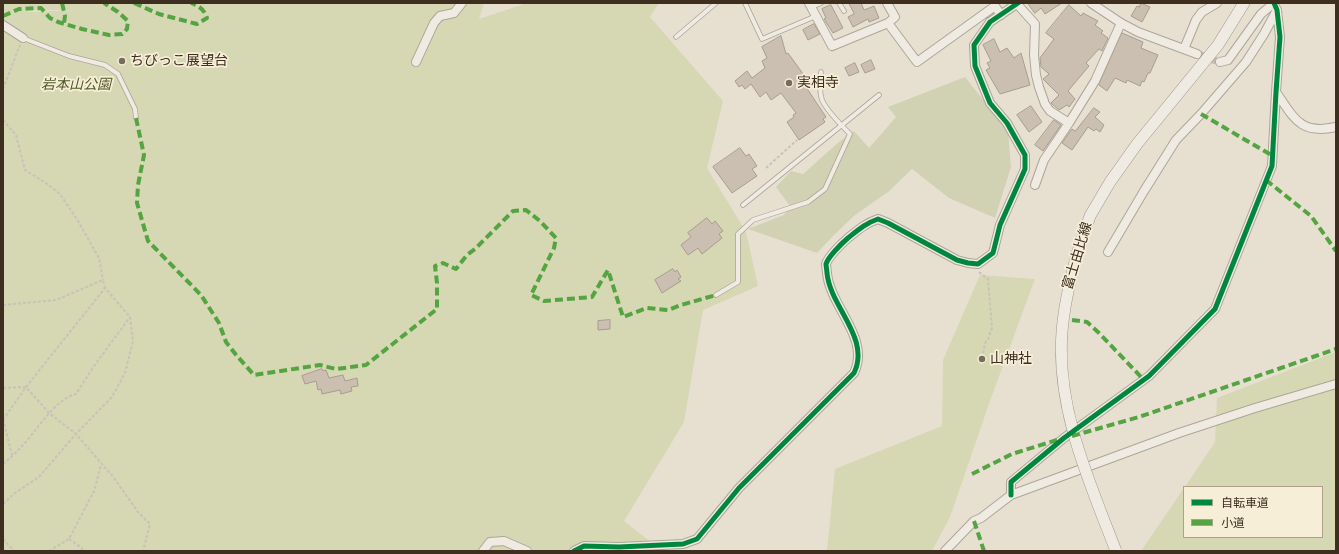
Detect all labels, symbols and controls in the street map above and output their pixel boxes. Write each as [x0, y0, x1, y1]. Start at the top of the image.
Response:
place label: ちびっこ展望台 [130, 53, 228, 69]
marker: ちびっこ展望台 [117, 56, 127, 66]
place label: 実相寺 [797, 75, 839, 91]
park label: 岩本山公園 [41, 77, 111, 93]
marker: 実相寺 [784, 78, 794, 88]
street label: 富士由比線 [1060, 220, 1096, 292]
place label: 山神社 [990, 351, 1032, 367]
marker: 山神社 [977, 354, 987, 364]
legend [1183, 486, 1323, 538]
text: 自転車道 [1221, 495, 1269, 511]
text: 小道 [1221, 515, 1245, 531]

